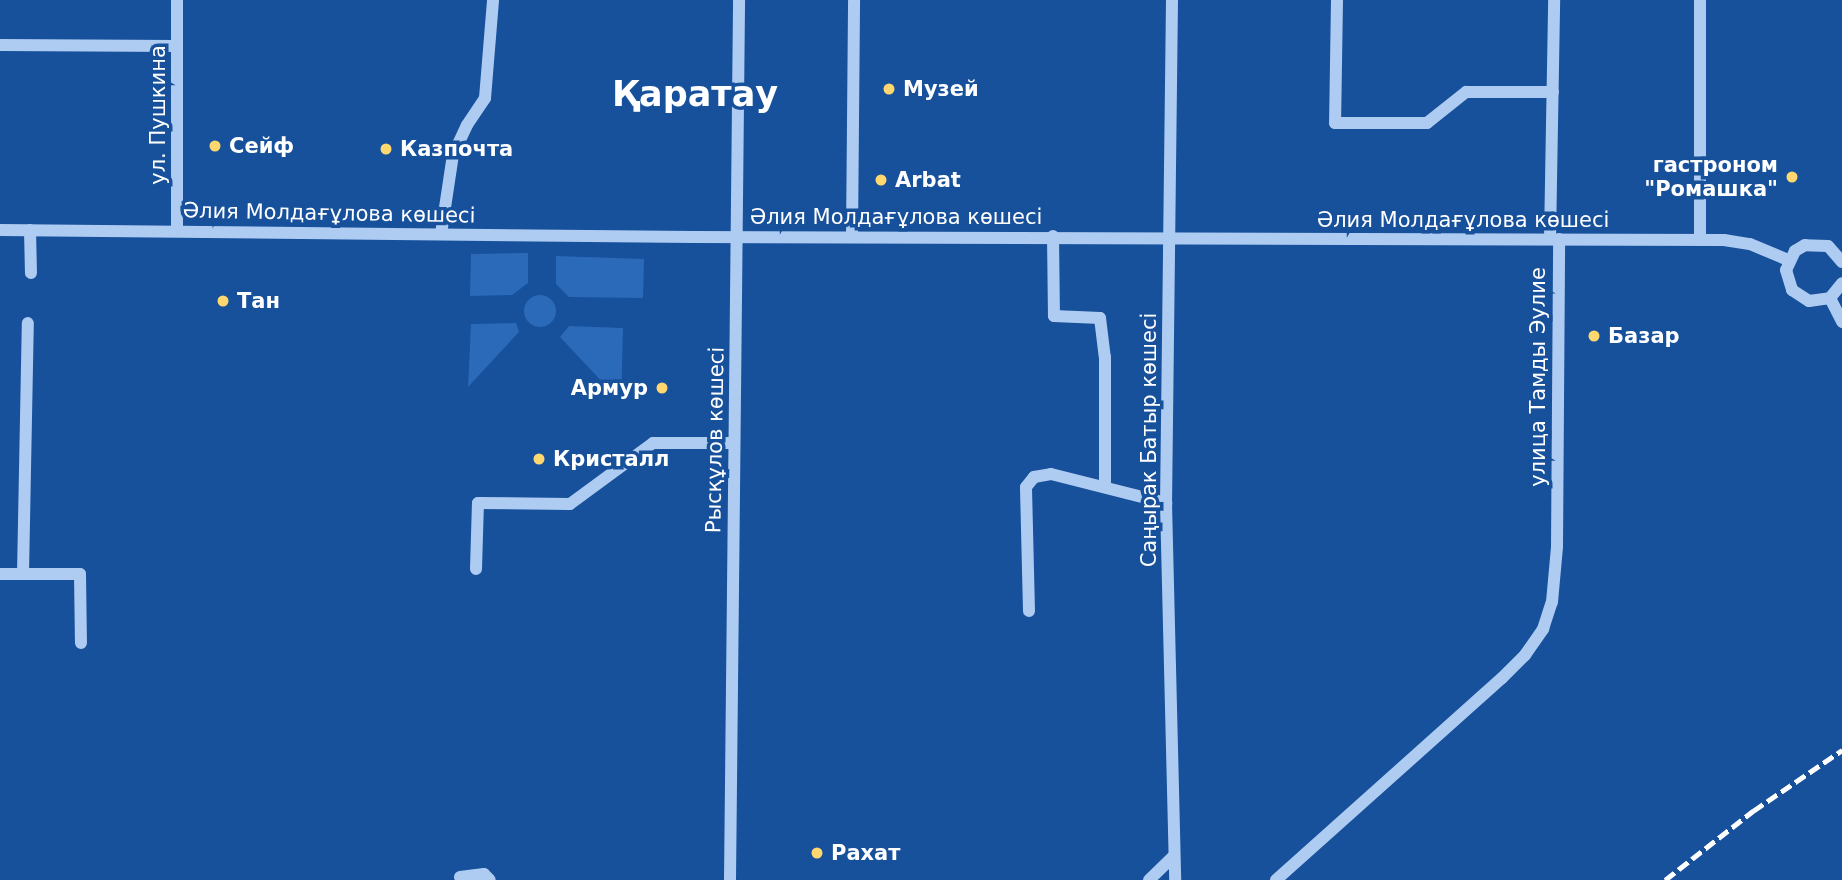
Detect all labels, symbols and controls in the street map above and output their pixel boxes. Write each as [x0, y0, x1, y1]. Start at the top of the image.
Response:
street label: ул. Пушкина [145, 45, 171, 185]
district label: Қаратау [612, 73, 778, 115]
place label: Музей [903, 76, 979, 102]
marker: Музей [881, 81, 897, 97]
place label: Сейф [229, 133, 294, 159]
place label: Казпочта [400, 136, 513, 162]
marker: Сейф [207, 138, 223, 154]
marker: Казпочта [378, 141, 394, 157]
place label: гастроном "Ромашка" [1644, 152, 1778, 202]
place label: Arbat [895, 167, 961, 193]
marker: гастроном "Ромашка" [1784, 169, 1800, 185]
marker: Arbat [873, 172, 889, 188]
street label: Әлия Молдағұлова көшесі [182, 198, 476, 228]
street label: Әлия Молдағұлова көшесі [750, 204, 1042, 230]
street label: Әлия Молдағұлова көшесі [1317, 207, 1609, 233]
street label: улица Тамды Эулие [1525, 267, 1551, 487]
place label: Тан [237, 288, 280, 314]
marker: Тан [215, 293, 231, 309]
street label: Саңырак Батыр көшесі [1136, 313, 1162, 567]
place label: Базар [1608, 323, 1680, 349]
marker: Базар [1586, 328, 1602, 344]
street label: Рысқұлов көшесі [701, 347, 729, 533]
place label: Армур [571, 375, 648, 401]
marker: Армур [654, 380, 670, 396]
place label: Кристалл [553, 446, 669, 472]
marker: Кристалл [531, 451, 547, 467]
place label: Рахат [831, 840, 900, 866]
marker: Рахат [809, 845, 825, 861]

